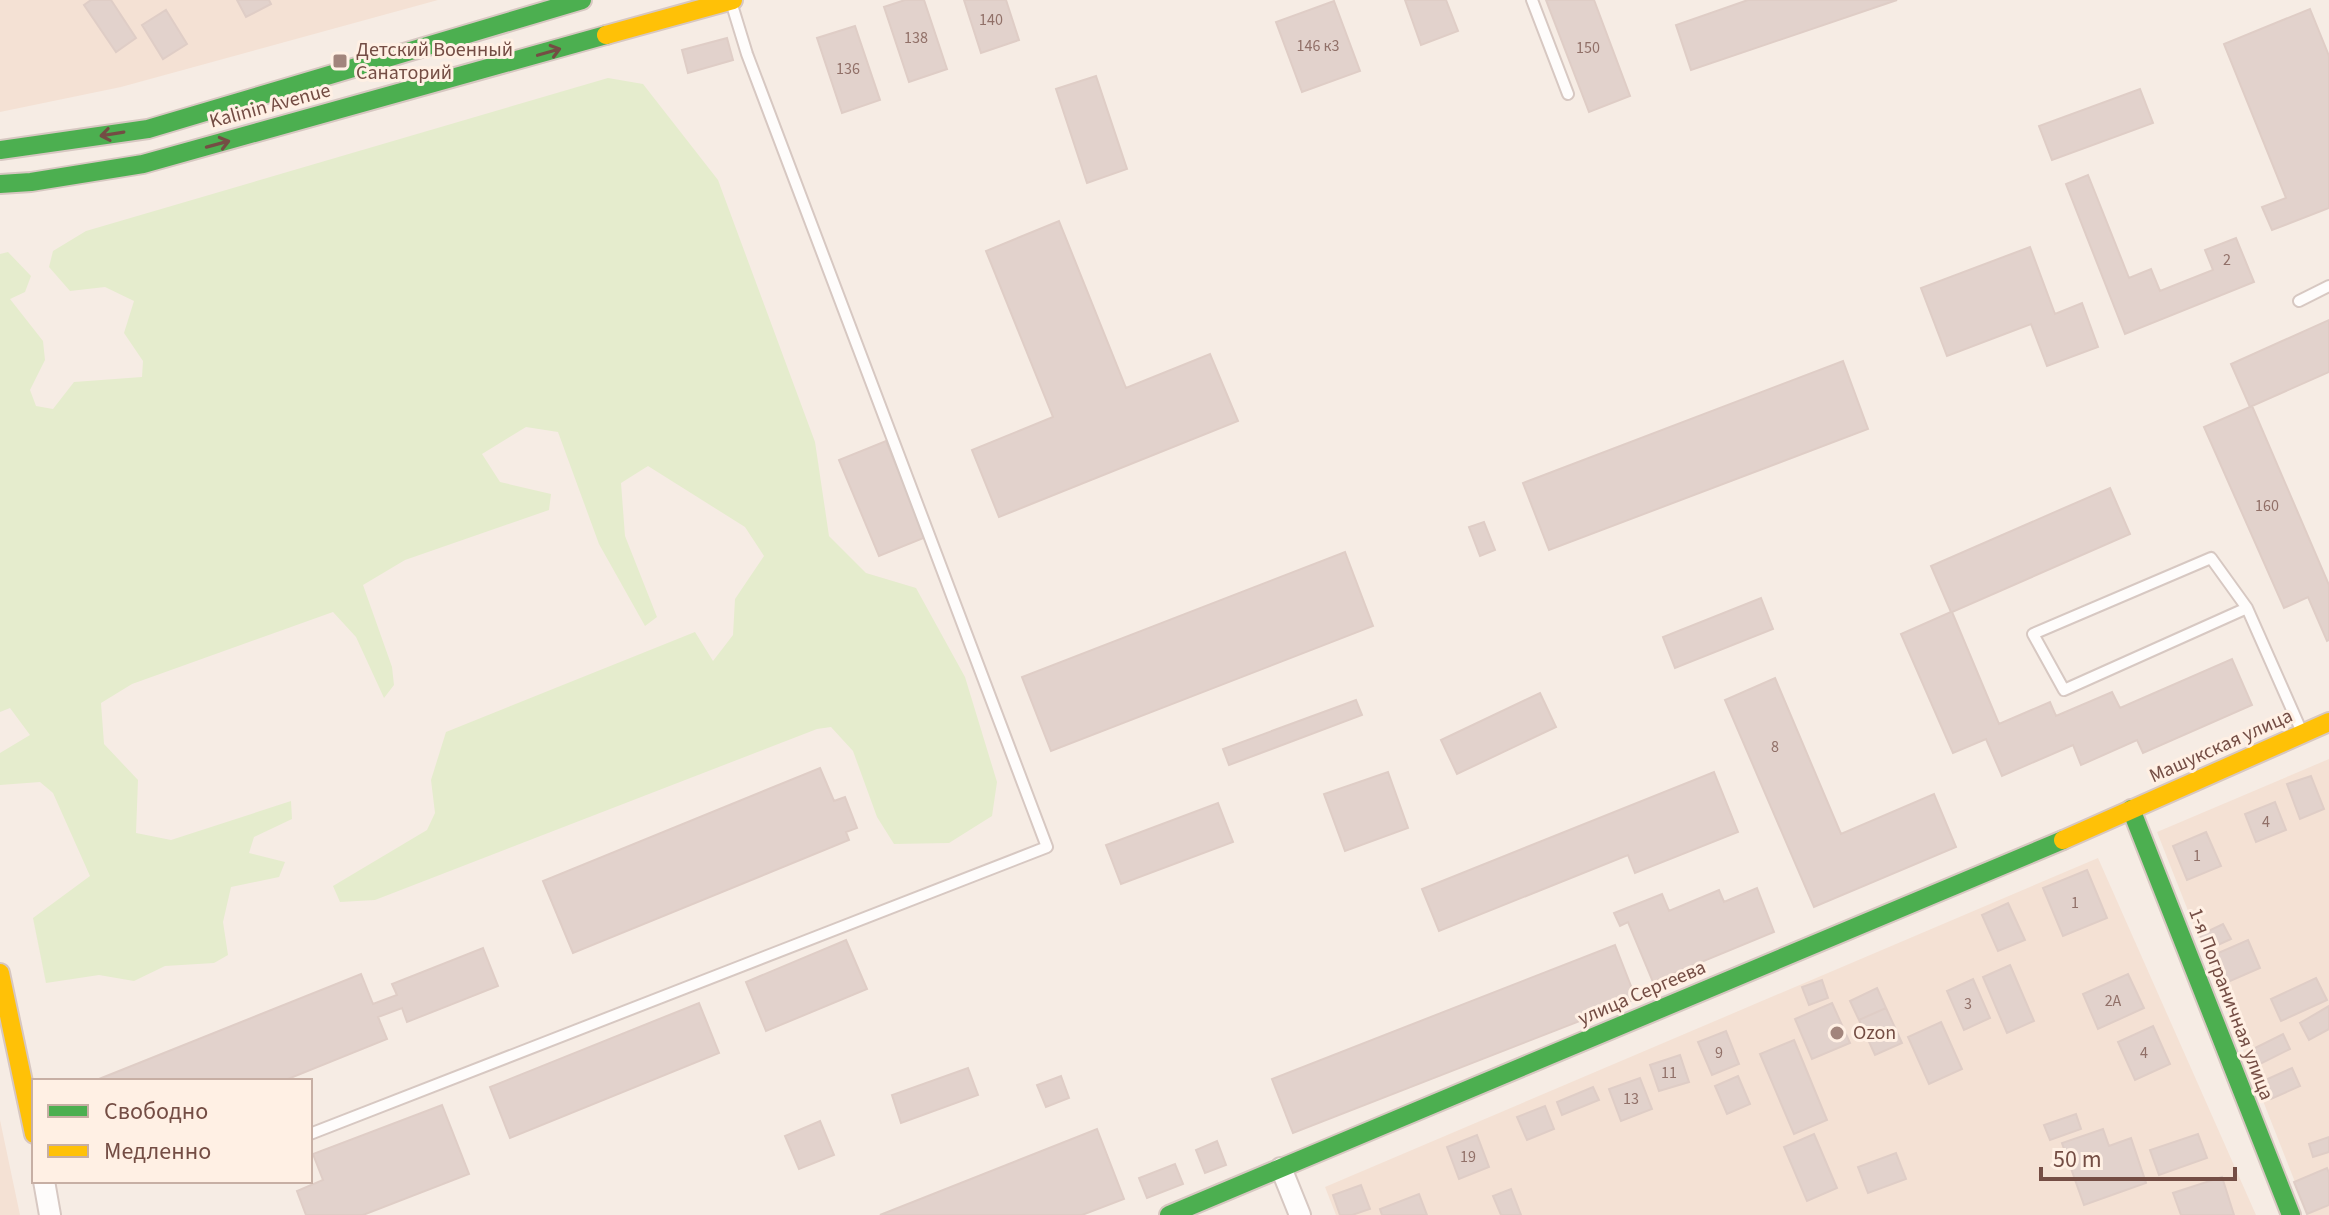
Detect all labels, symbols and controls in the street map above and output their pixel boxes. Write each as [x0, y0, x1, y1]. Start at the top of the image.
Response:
house number: 140 [979, 9, 1003, 31]
house number: 138 [904, 27, 928, 49]
house number: 146 к3 [1297, 35, 1340, 57]
place label: Детский Военный Санаторий [356, 36, 513, 87]
house number: 150 [1576, 37, 1600, 59]
one-way arrow [536, 44, 562, 59]
marker: Детский Военный Санаторий [331, 52, 349, 70]
house number: 136 [836, 58, 860, 80]
street label: Kalinin Avenue [206, 76, 334, 136]
one-way arrow [100, 127, 125, 142]
one-way arrow [204, 135, 230, 150]
house number: 2 [2223, 249, 2231, 271]
house number: 160 [2255, 495, 2279, 517]
street label: Машукская улица [2145, 702, 2297, 790]
house number: 8 [1771, 736, 1779, 758]
house number: 4 [2262, 811, 2270, 833]
house number: 1 [2193, 845, 2201, 867]
house number: 1 [2071, 892, 2079, 914]
street label: 1-я Пограничная улица [2181, 904, 2281, 1104]
street label: улица Сергеева [1574, 953, 1710, 1033]
house number: 2А [2105, 990, 2122, 1012]
house number: 3 [1964, 993, 1972, 1015]
place label: Ozon [1853, 1019, 1896, 1047]
marker: Ozon [1828, 1024, 1846, 1042]
house number: 9 [1715, 1042, 1723, 1064]
house number: 4 [2140, 1042, 2148, 1064]
house number: 11 [1661, 1062, 1677, 1084]
legend [32, 1079, 312, 1183]
house number: 13 [1623, 1088, 1639, 1110]
text: Свободно [104, 1094, 208, 1129]
scale bar [2041, 1131, 2235, 1181]
text: Медленно [104, 1134, 211, 1169]
text: 50 m [2053, 1142, 2102, 1177]
house number: 19 [1460, 1146, 1476, 1168]

